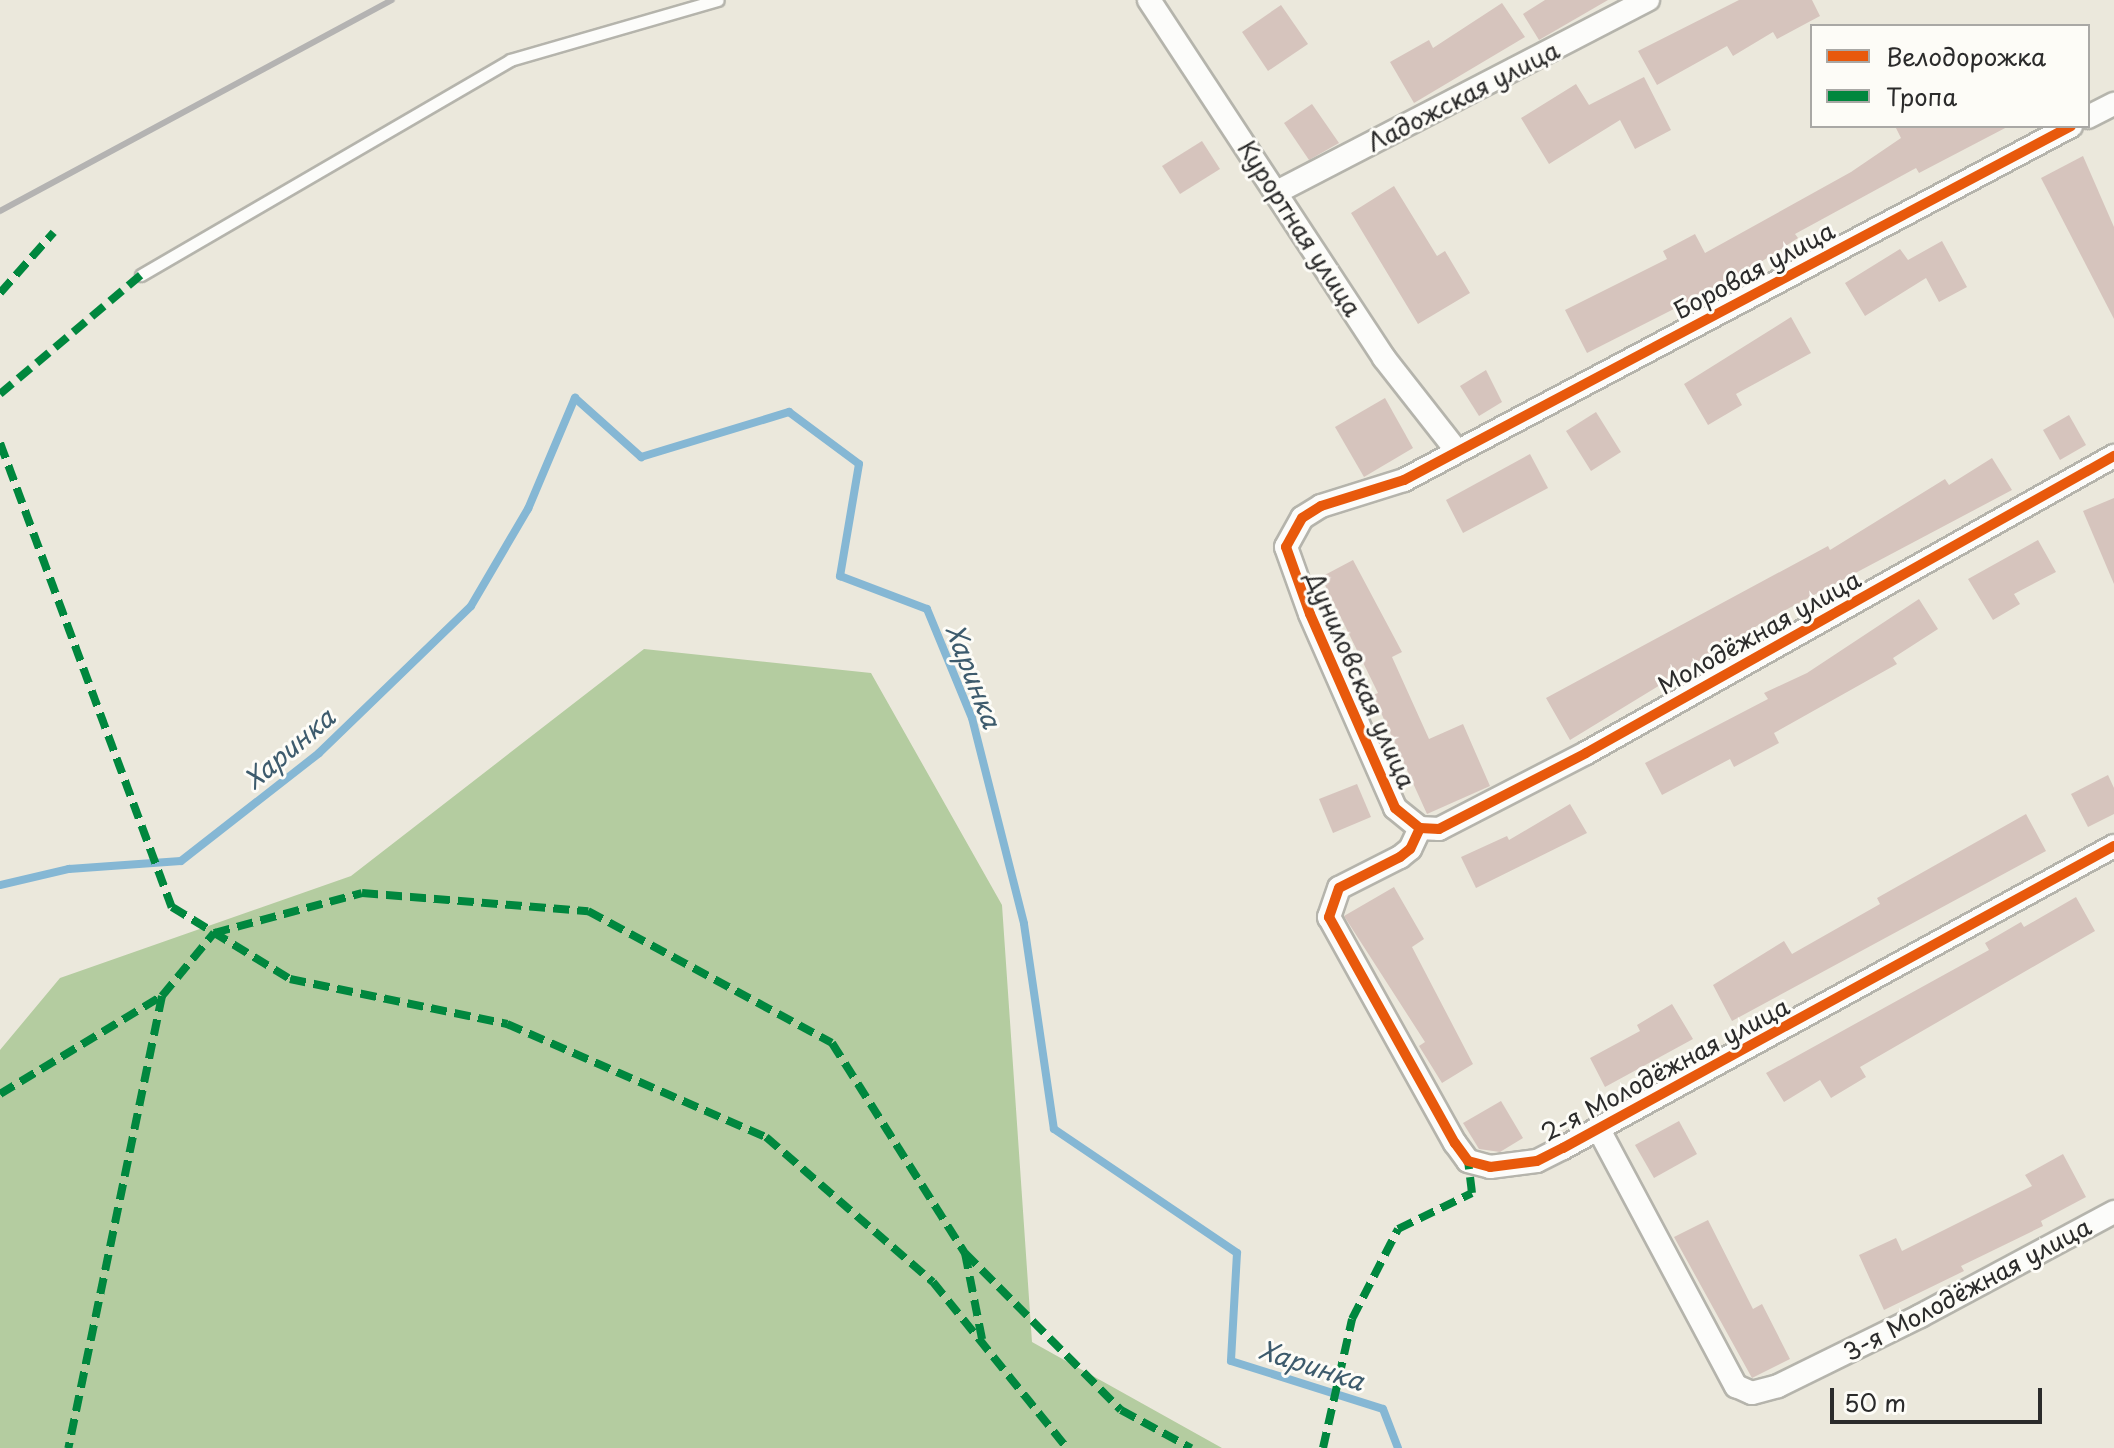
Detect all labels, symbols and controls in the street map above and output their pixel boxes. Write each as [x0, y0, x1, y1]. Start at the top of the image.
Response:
legend [1810, 24, 2090, 128]
street label: Ладожская улица [1361, 35, 1565, 157]
text: Велодорожка [1886, 38, 2046, 74]
text: Тропа [1886, 78, 1957, 114]
street label: Курортная улица [1232, 134, 1368, 322]
street label: Боровая улица [1668, 215, 1840, 325]
street label: Молодёжная улица [1652, 564, 1866, 700]
street label: Дуниловская улица [1300, 567, 1422, 793]
water label: Харинка [940, 620, 1008, 732]
water label: Харинка [238, 701, 340, 795]
street label: 2-я Молодёжная улица [1535, 991, 1795, 1147]
street label: 3-я Молодёжная улица [1838, 1211, 2096, 1367]
water label: Харинка [1256, 1333, 1368, 1397]
scale bar [1834, 1372, 2046, 1422]
text: 50 m [1844, 1384, 1906, 1420]

